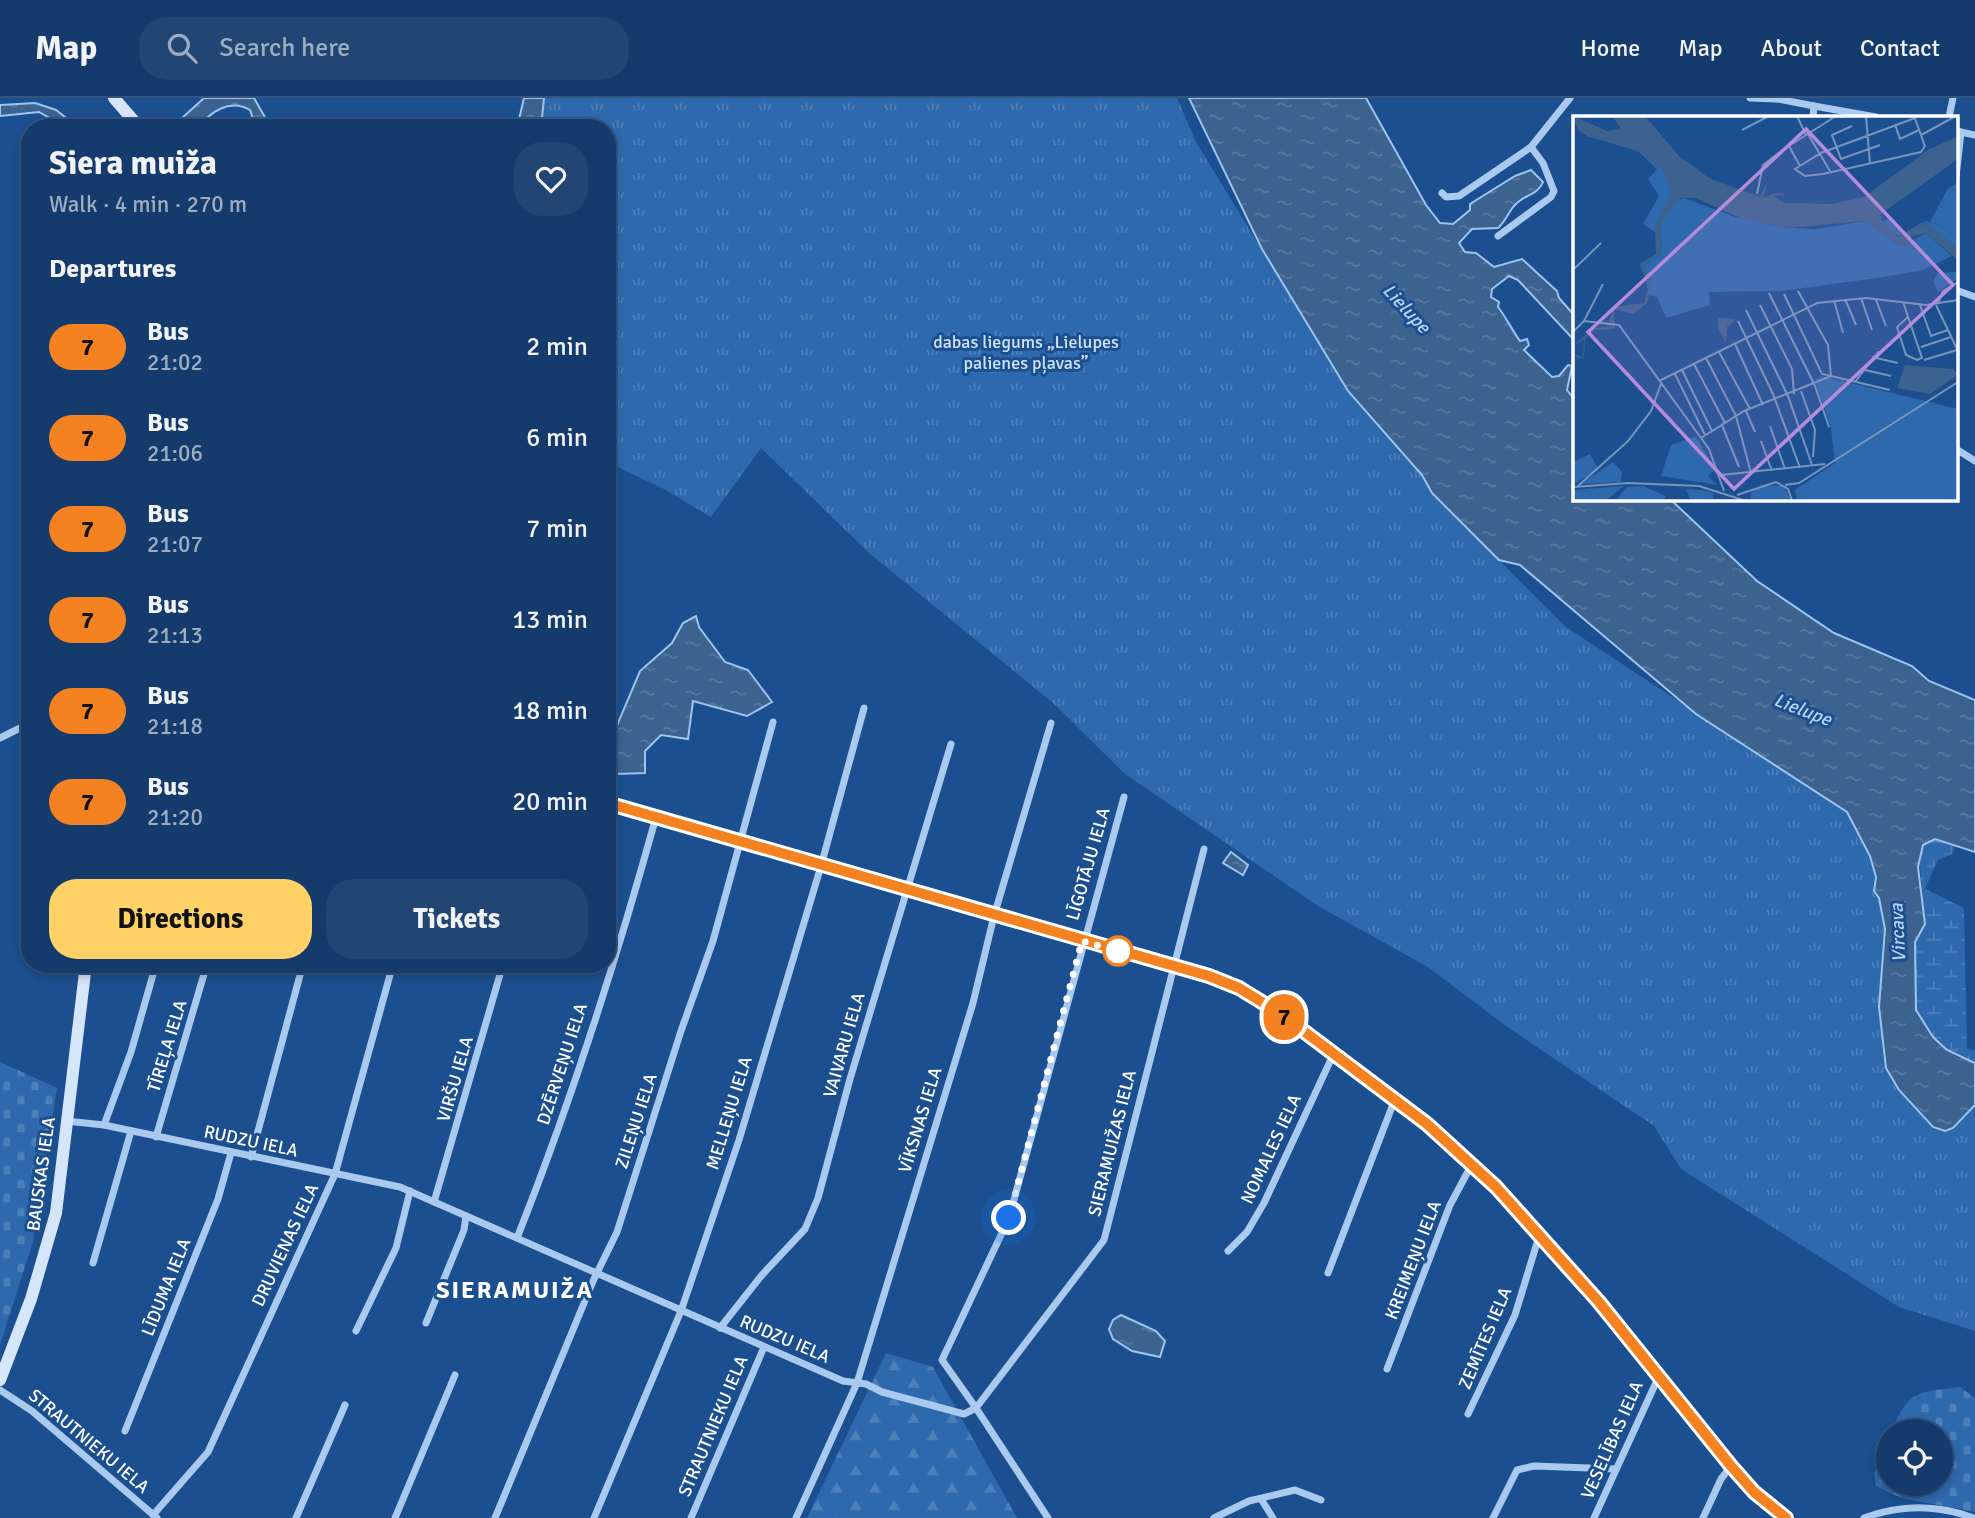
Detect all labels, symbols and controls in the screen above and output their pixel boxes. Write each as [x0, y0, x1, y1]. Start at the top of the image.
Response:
search box [139, 17, 629, 80]
text: Map [35, 28, 97, 69]
icon: search [163, 29, 201, 67]
text: Search here [219, 32, 350, 64]
text: Home [1580, 33, 1640, 63]
text: Map [1678, 33, 1723, 63]
text: About [1761, 33, 1822, 63]
text: Contact [1860, 33, 1940, 63]
inset map [1573, 116, 1958, 500]
button: heart [514, 142, 588, 216]
text: Siera muiža [49, 143, 217, 184]
text: Walk · 4 min · 270 m [49, 190, 247, 219]
text: Departures [49, 253, 176, 285]
water label: Lielupe [1377, 279, 1436, 340]
text: Bus [147, 316, 189, 348]
text: 2 min [526, 331, 588, 363]
park label: dabas liegums „Lielupes palienes pļavas” [933, 331, 1119, 374]
text: 7 [81, 332, 94, 362]
text: 21:02 [147, 348, 203, 377]
text: Bus [147, 407, 189, 439]
text: 6 min [526, 422, 588, 454]
text: 7 [81, 423, 94, 453]
text: 21:06 [147, 439, 203, 468]
text: Bus [147, 498, 189, 530]
text: 7 min [526, 513, 588, 545]
text: 7 [81, 514, 94, 544]
text: 21:07 [147, 530, 203, 559]
text: Bus [147, 589, 189, 621]
text: 13 min [512, 604, 588, 636]
text: 7 [81, 605, 94, 635]
text: 21:13 [147, 621, 203, 650]
text: Bus [147, 680, 189, 712]
water label: Lielupe [1771, 688, 1836, 732]
text: 18 min [512, 695, 588, 727]
text: 7 [81, 696, 94, 726]
text: 21:18 [147, 712, 203, 741]
text: Bus [147, 771, 189, 803]
text: 20 min [512, 786, 588, 818]
text: 7 [81, 787, 94, 817]
text: 21:20 [147, 803, 203, 832]
street label: LĪGOTĀJU IELA [1061, 805, 1115, 923]
button: Directions [49, 879, 312, 959]
button: Tickets [326, 879, 588, 959]
water label: Vircava [1884, 901, 1912, 963]
unlabelled marker [1103, 936, 1133, 966]
street label: VAIVARU IELA [818, 990, 870, 1100]
line badge: 7 [1261, 994, 1307, 1040]
street label: TĪREĻA IELA [143, 997, 191, 1095]
street label: DZĒRVEŅU IELA [532, 1000, 592, 1128]
text: 7 [1278, 1002, 1290, 1032]
street label: VIRŠU IELA [432, 1034, 478, 1124]
street label: MELLEŅU IELA [701, 1054, 757, 1172]
street label: VĪKSNAS IELA [894, 1065, 946, 1175]
street label: SIERAMUIŽAS IELA [1083, 1068, 1141, 1218]
street label: ZILEŅU IELA [610, 1071, 662, 1171]
street label: NOMALES IELA [1236, 1091, 1306, 1207]
street label: BAUSKAS IELA [22, 1116, 60, 1232]
street label: RUDZU IELA [202, 1120, 300, 1162]
street label: DRUVIENAS IELA [247, 1180, 323, 1310]
street label: KREIMEŅU IELA [1380, 1197, 1446, 1323]
your location [991, 1200, 1026, 1235]
street label: LĪDUMA IELA [136, 1235, 196, 1339]
district label: SIERAMUIŽA [436, 1275, 594, 1305]
street label: ZEMĪTES IELA [1454, 1284, 1516, 1392]
street label: RUDZU IELA [737, 1310, 833, 1368]
street label: STRAUTNIEKU IELA [673, 1352, 753, 1500]
street label: VESELĪBAS IELA [1576, 1378, 1648, 1502]
street label: STRAUTNIEKU IELA [24, 1384, 154, 1498]
map controls [1876, 1419, 1953, 1496]
button: locate [1876, 1419, 1953, 1496]

